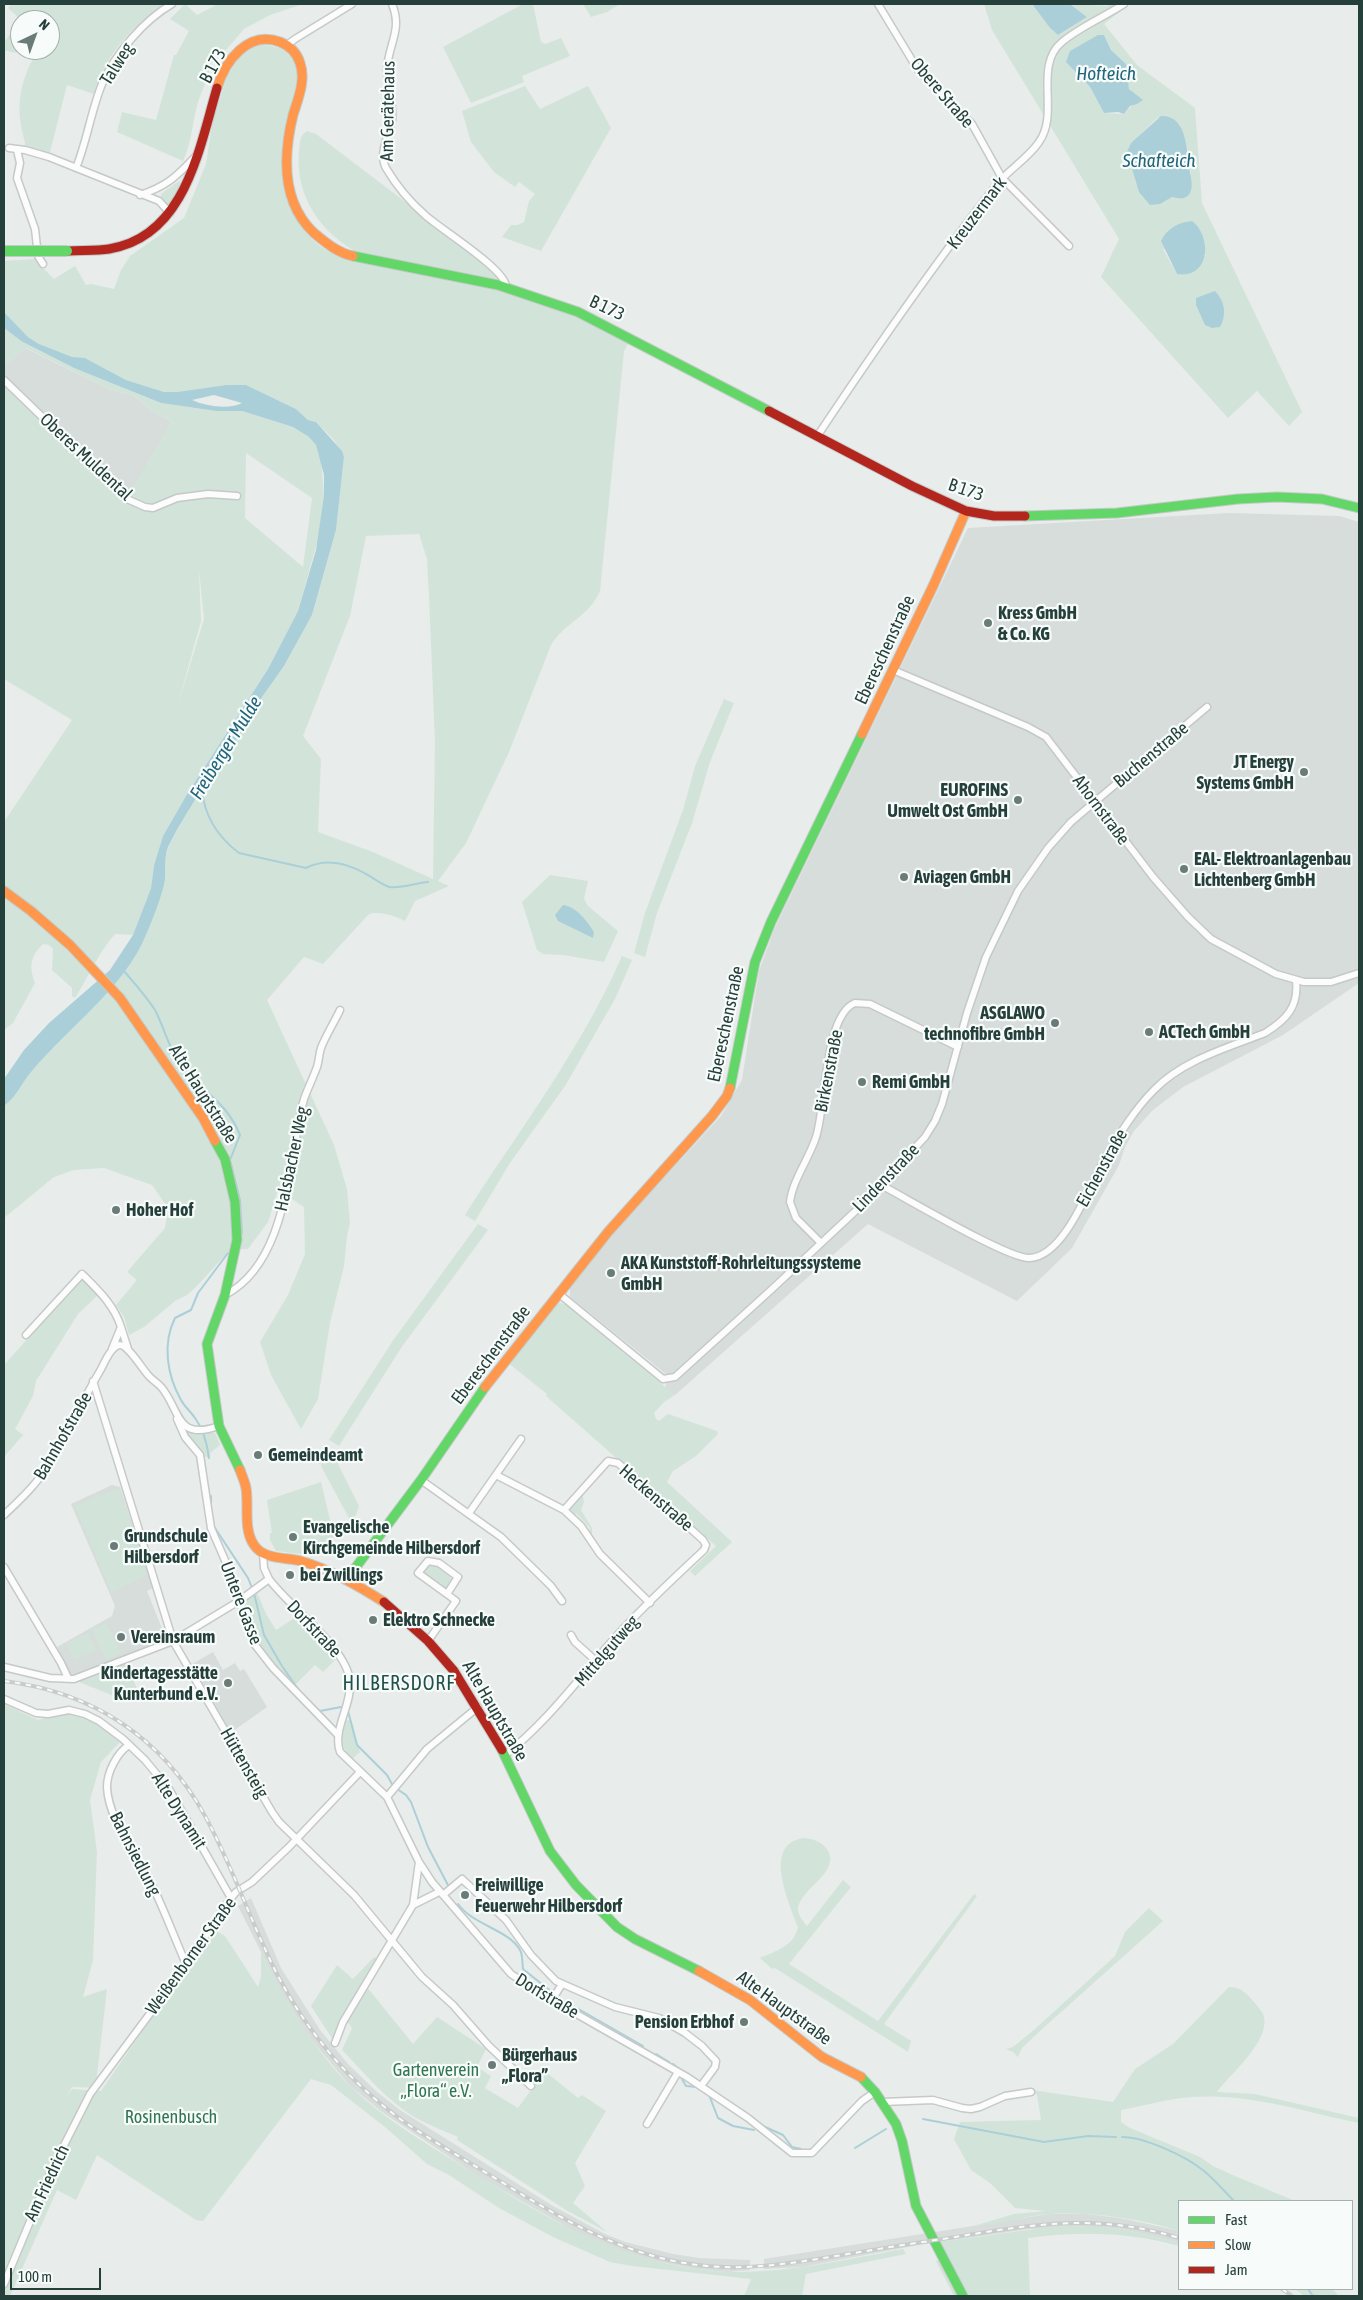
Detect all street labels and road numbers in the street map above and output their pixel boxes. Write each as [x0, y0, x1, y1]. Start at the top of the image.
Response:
street label: Talweg [96, 39, 138, 89]
street label: B 173 [195, 45, 231, 87]
street label: Obere Straße [906, 54, 978, 132]
street label: Am Gerätehaus [376, 61, 400, 161]
street label: Kreuzermark [943, 172, 1011, 254]
street label: B 173 [586, 291, 628, 325]
street label: Oberes Muldental [35, 409, 137, 505]
street label: B 173 [945, 474, 987, 506]
street label: Ebereschenstraße [850, 592, 920, 708]
street label: Buchenstraße [1109, 717, 1193, 793]
street label: Ahornstraße [1068, 771, 1134, 849]
street label: Ebereschenstraße [703, 964, 749, 1084]
street label: Birkenstraße [810, 1028, 848, 1114]
street label: Alte Hauptstraße [164, 1041, 242, 1147]
street label: Halsbacher Weg [270, 1105, 314, 1213]
street label: Eichenstraße [1072, 1125, 1132, 1211]
street label: Lindenstraße [848, 1139, 924, 1217]
street label: Ebereschenstraße [447, 1301, 535, 1409]
street label: Bahnhofstraße [29, 1388, 97, 1484]
street label: Heckenstraße [615, 1460, 697, 1536]
street label: Untere Gasse [215, 1558, 267, 1648]
street label: Dorfstraße [282, 1596, 346, 1662]
street label: Mittelgutweg [570, 1611, 644, 1691]
street label: Alte Hauptstraße [458, 1657, 532, 1765]
street label: Hüttensteig [215, 1724, 273, 1802]
street label: Alte Dynamit [147, 1769, 211, 1853]
street label: Bahnsiedlung [105, 1808, 165, 1900]
street label: Weißenborner Straße [141, 1893, 241, 2019]
street label: Alte Hauptstraße [732, 1966, 836, 2050]
street label: Dorfstraße [511, 1969, 583, 2023]
street label: Am Friedrich [20, 2141, 74, 2225]

